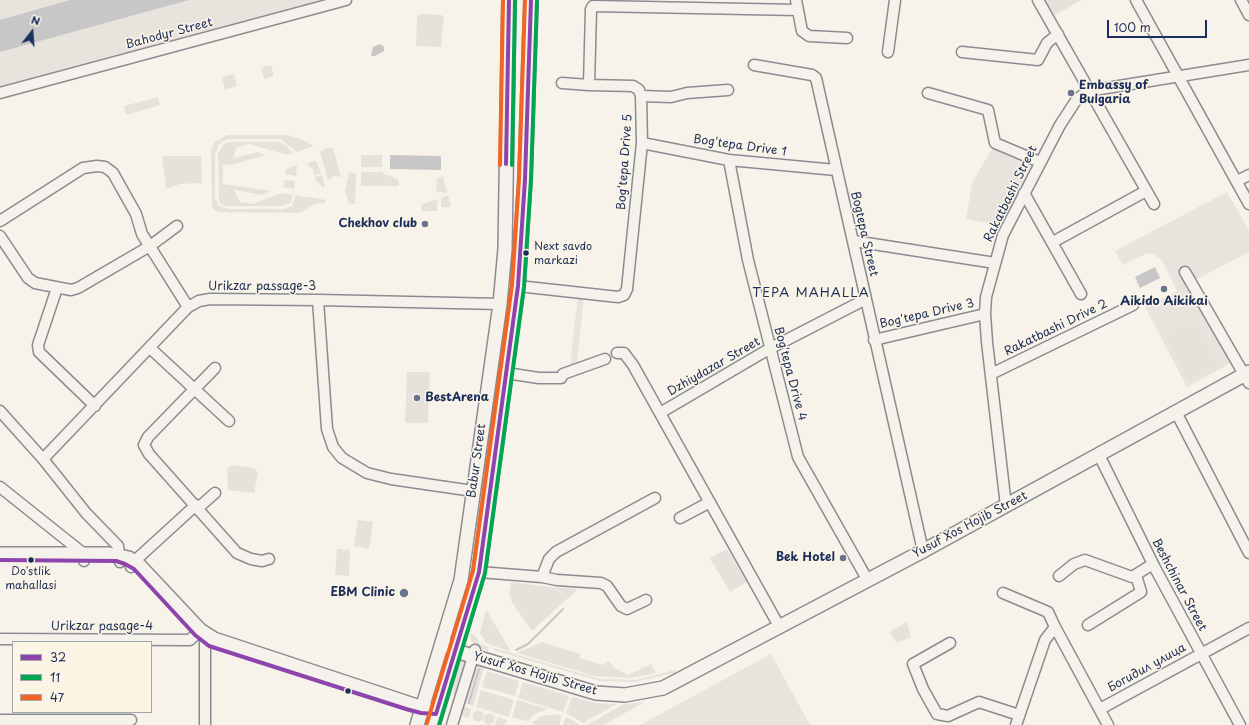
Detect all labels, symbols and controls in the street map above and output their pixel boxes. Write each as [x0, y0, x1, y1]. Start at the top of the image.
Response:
text: N [29, 11, 42, 29]
north arrow [12, 12, 52, 52]
scale bar [1109, 12, 1209, 38]
street label: Bahodyr Street [124, 15, 214, 53]
text: 100 m [1114, 18, 1151, 36]
place label: Embassy of Bulgaria [1079, 79, 1148, 107]
marker: Embassy of Bulgaria [1066, 88, 1076, 98]
street label: Bog'tepa Drive 5 [614, 114, 636, 210]
street label: Bog'tepa Drive 1 [693, 132, 787, 160]
street label: Rakatbashi Street [981, 143, 1041, 245]
street label: Bogtepa Street [847, 190, 881, 278]
place label: Chekhov club [338, 217, 417, 231]
marker: Chekhov club [420, 219, 430, 229]
place label: Next savdo markazi [534, 240, 592, 266]
marker: Next savdo markazi [521, 248, 531, 258]
street label: Urikzar passage-3 [208, 280, 316, 294]
marker: Aikido Aikikai [1159, 284, 1169, 294]
district label: TEPA MAHALLA [753, 285, 869, 301]
place label: Aikido Aikikai [1120, 295, 1208, 309]
street label: Bog'tepa Drive 3 [878, 296, 976, 332]
street label: Rakatbashi Drive 2 [1002, 297, 1110, 359]
street label: Bog'tepa Drive 4 [771, 326, 809, 422]
street label: Dzhiydazar Street [665, 335, 763, 399]
place label: BestArena [425, 391, 489, 405]
marker: BestArena [412, 393, 422, 403]
street label: Babur Street [465, 423, 489, 499]
street label: Yusuf Xos Hojib Street [910, 489, 1030, 561]
street label: Beshchinar Street [1149, 536, 1209, 634]
place label: Bek Hotel [776, 551, 835, 565]
marker: Bek Hotel [838, 553, 848, 563]
marker: Do'stlik mahallasi [26, 555, 36, 565]
place label: Do'stlik mahallasi [5, 565, 57, 591]
place label: EBM Clinic [331, 586, 395, 600]
marker: EBM Clinic [398, 587, 410, 599]
street label: Urikzar pasage-4 [51, 620, 153, 634]
legend [12, 641, 152, 713]
street label: Богидил улица [1105, 641, 1189, 695]
text: 32 [50, 648, 66, 666]
street label: Yusuf Xos Hojib Street [471, 649, 599, 699]
text: 11 [50, 668, 60, 686]
unlabelled marker [343, 686, 353, 696]
text: 47 [50, 688, 64, 706]

